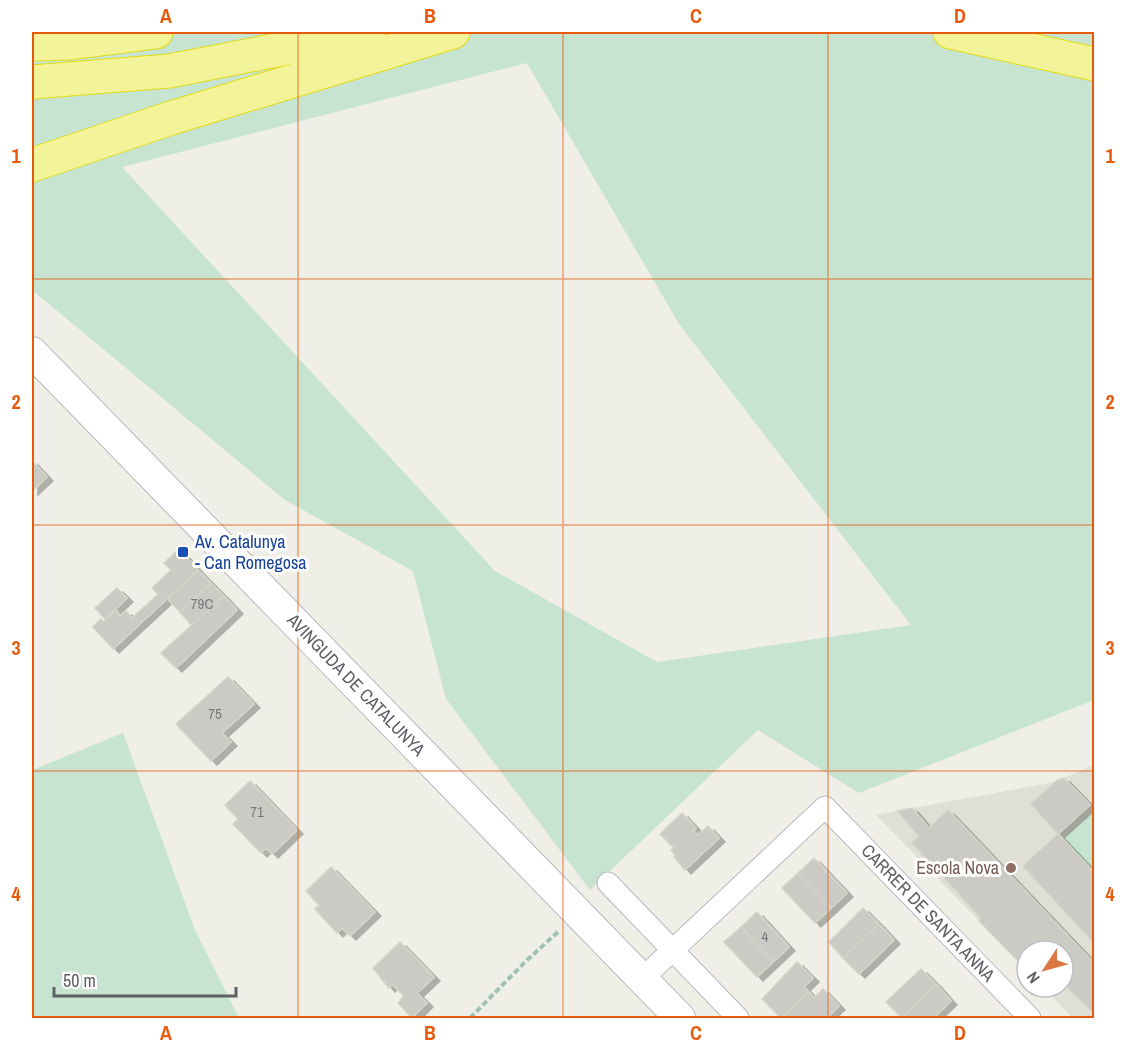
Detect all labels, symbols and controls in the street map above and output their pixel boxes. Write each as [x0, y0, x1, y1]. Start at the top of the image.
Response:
text: A [160, 2, 172, 29]
text: B [424, 2, 436, 29]
text: C [690, 2, 702, 29]
text: D [954, 2, 966, 29]
text: 1 [11, 142, 21, 169]
text: 1 [1105, 142, 1115, 169]
text: 2 [11, 388, 21, 415]
text: 2 [1105, 388, 1115, 415]
place label: Av. Catalunya - Can Romegosa [194, 529, 307, 575]
marker: Av. Catalunya - Can Romegosa [176, 545, 190, 559]
house number: 79C [191, 593, 213, 614]
street label: AVINGUDA DE CATALUNYA [281, 607, 431, 762]
text: 3 [11, 634, 21, 661]
text: 3 [1105, 634, 1115, 661]
house number: 75 [208, 703, 222, 724]
house number: 71 [250, 801, 264, 822]
street label: CARRER DE SANTA ANNA [856, 838, 1001, 987]
place label: Escola Nova [916, 855, 999, 880]
marker: Escola Nova [1004, 861, 1018, 875]
text: 4 [11, 880, 21, 907]
text: 4 [1105, 880, 1115, 907]
house number: 4 [762, 926, 769, 947]
north arrow [1015, 939, 1075, 999]
scale bar [54, 960, 236, 998]
text: 50 m [63, 968, 96, 993]
text: N [1021, 968, 1045, 988]
text: A [160, 1019, 172, 1046]
text: B [424, 1019, 436, 1046]
text: C [690, 1019, 702, 1046]
text: D [954, 1019, 966, 1046]

